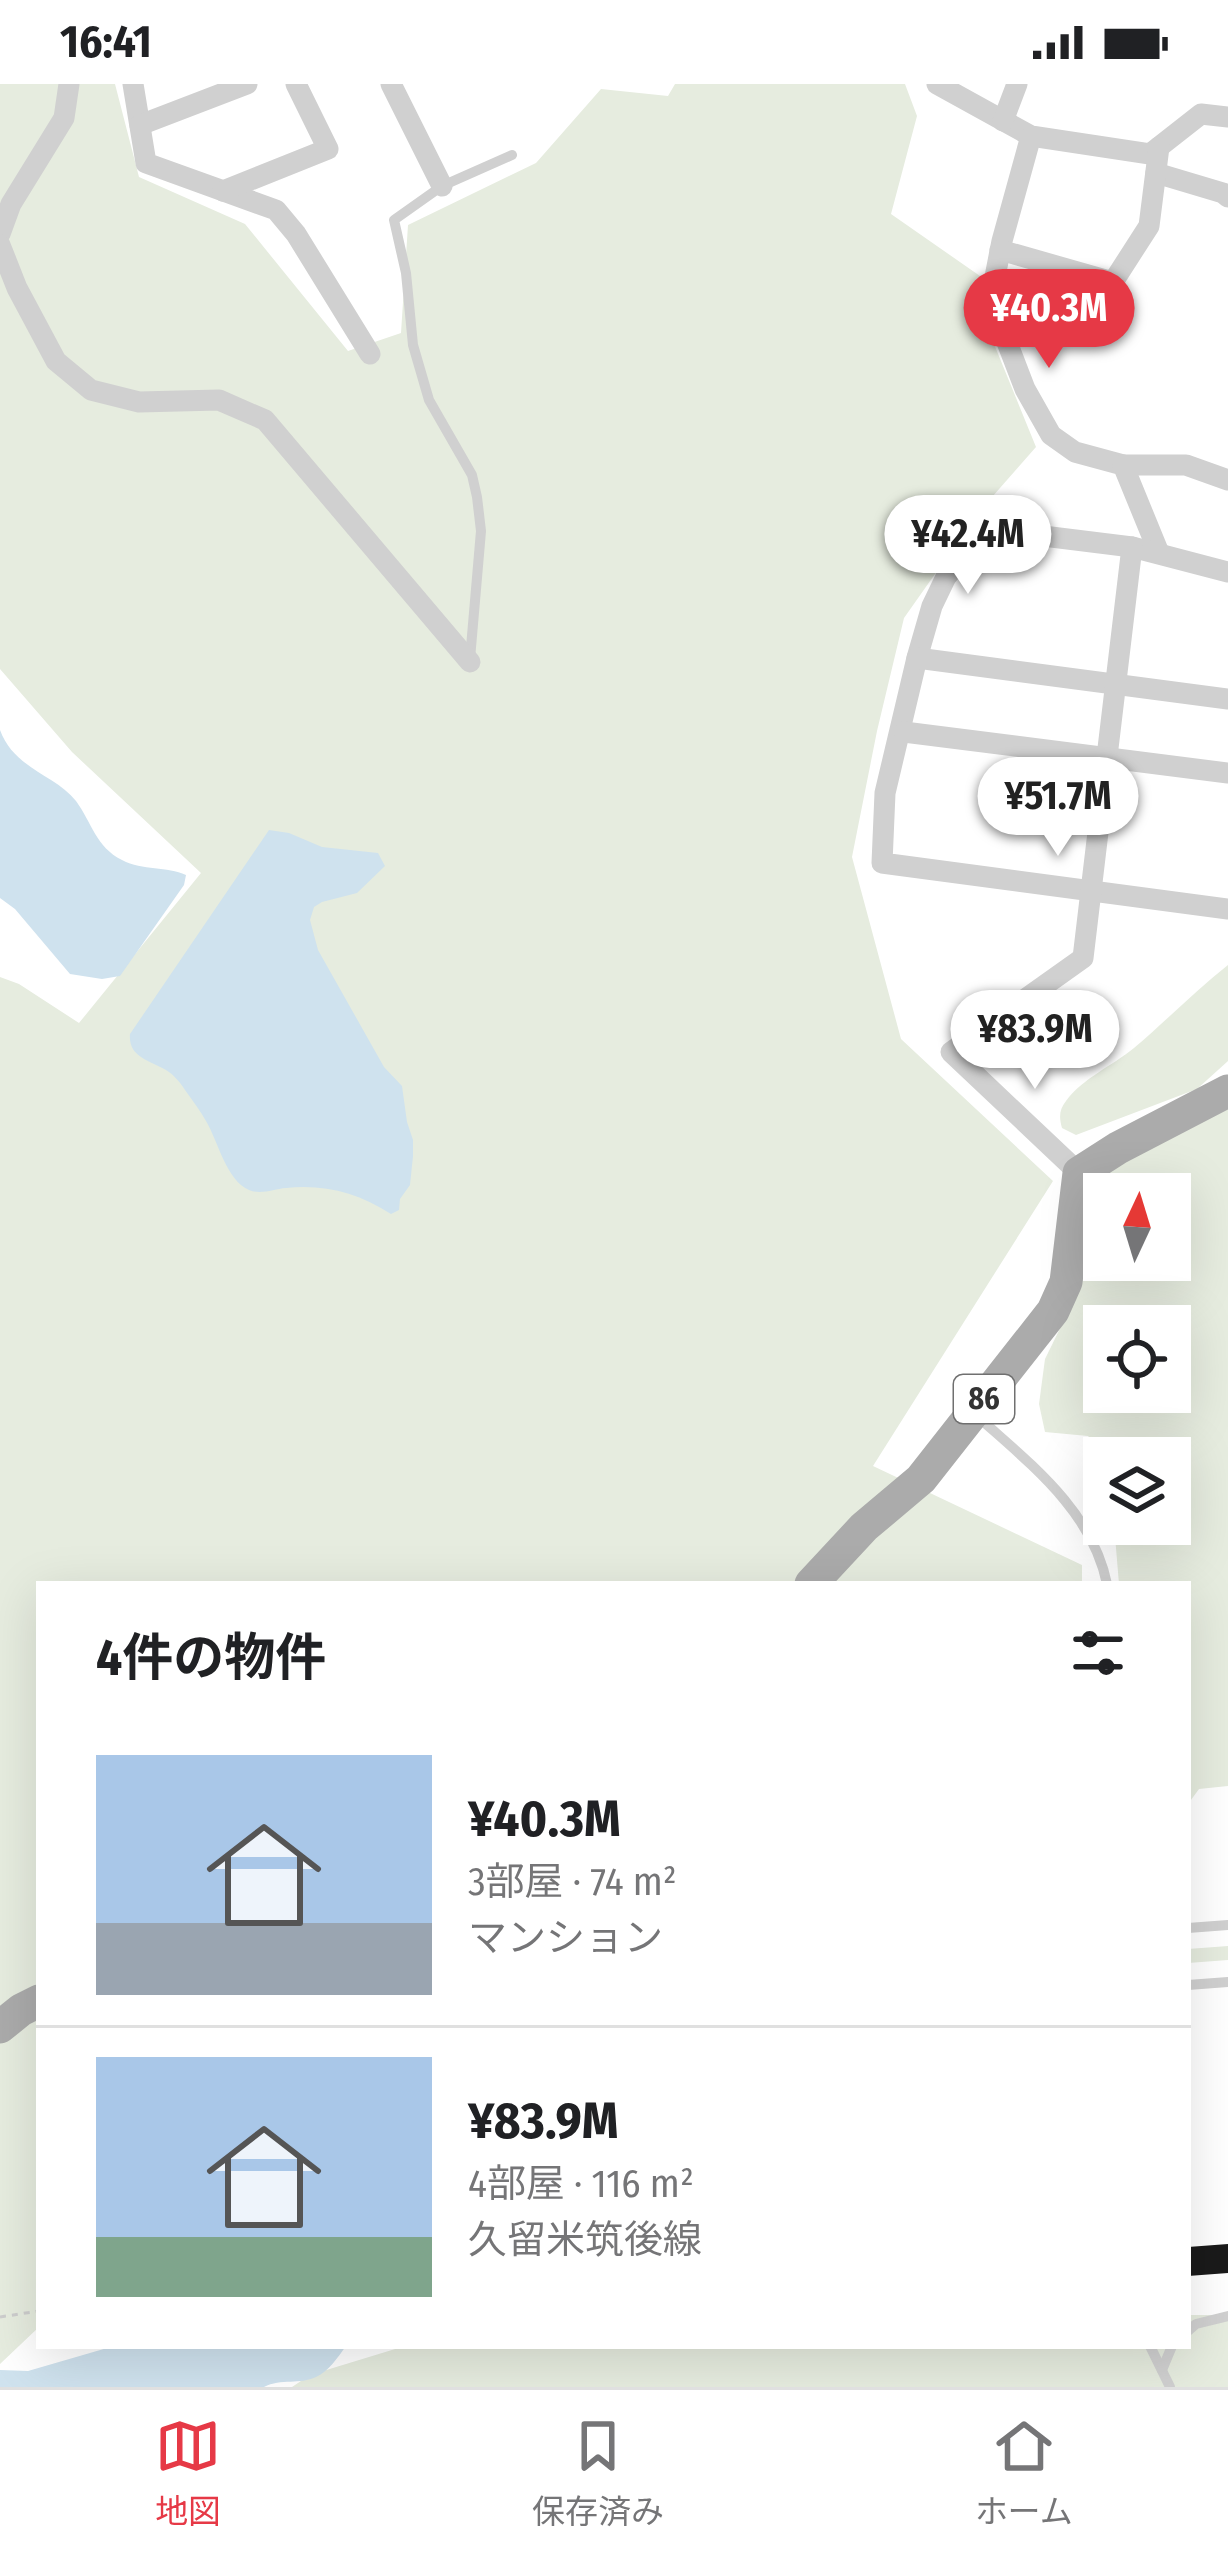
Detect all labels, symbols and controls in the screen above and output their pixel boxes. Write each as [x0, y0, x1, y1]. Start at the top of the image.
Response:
text: 16:41 [60, 15, 152, 69]
pin: ¥40.3M [951, 269, 1147, 371]
text: ¥40.3M [991, 285, 1107, 331]
pin: ¥42.4M [870, 495, 1066, 597]
text: ¥42.4M [911, 511, 1025, 557]
pin: ¥51.7M [960, 757, 1156, 859]
text: ¥51.7M [1005, 773, 1111, 819]
pin: ¥83.9M [937, 990, 1133, 1092]
text: ¥83.9M [977, 1006, 1093, 1052]
north arrow [1083, 1173, 1191, 1281]
map controls [1083, 1173, 1191, 1545]
button: locate [1083, 1305, 1191, 1413]
road number: 86 [954, 1375, 1014, 1423]
button: layers [1083, 1437, 1191, 1545]
icon: filters [1065, 1620, 1131, 1686]
text: 4件の物件 [96, 1627, 326, 1689]
text: ¥40.3M [468, 1788, 621, 1850]
icon: home [192, 1803, 336, 1947]
text: 3部屋 · 74 m² [468, 1859, 677, 1905]
text: マンション [468, 1915, 663, 1961]
text: ¥83.9M [468, 2090, 619, 2152]
icon: home [192, 2105, 336, 2249]
text: 4部屋 · 116 m² [468, 2161, 694, 2207]
text: 久留米筑後線 [468, 2217, 702, 2263]
tab: 地図 [155, 2413, 221, 2533]
tab: 保存済み [532, 2413, 664, 2533]
tab: ホーム [975, 2413, 1073, 2533]

